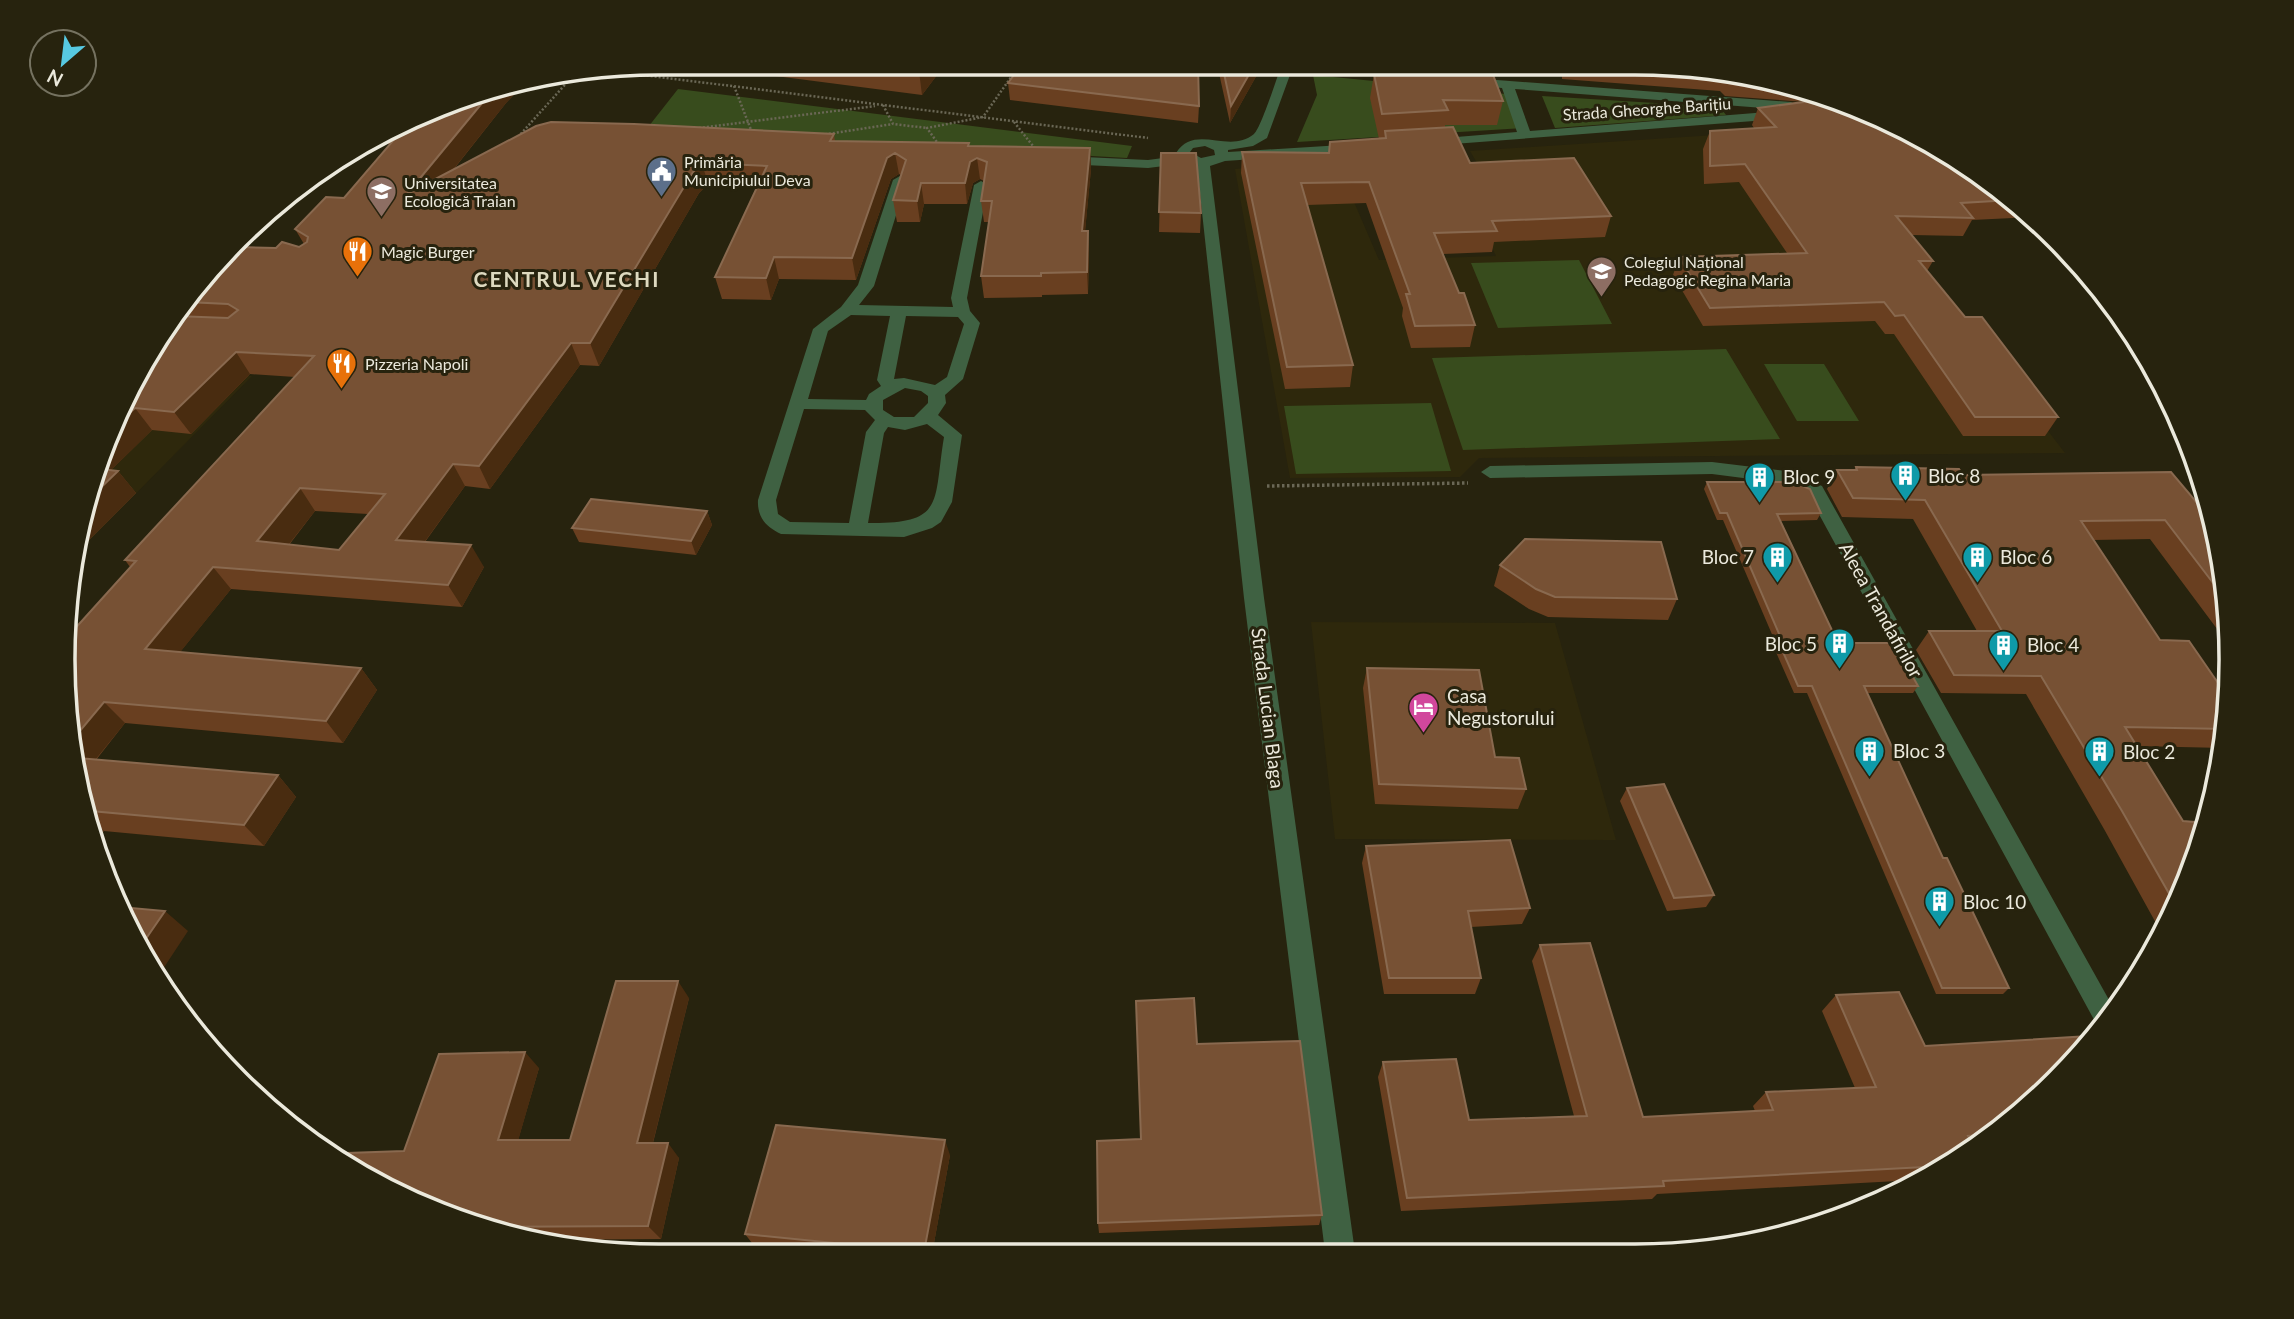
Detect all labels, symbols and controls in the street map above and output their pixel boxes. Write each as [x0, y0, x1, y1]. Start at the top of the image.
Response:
north arrow [28, 28, 98, 98]
text: N [43, 65, 67, 92]
street label: Strada Gheorghe Barițiu [1562, 93, 1732, 124]
place label: Primăria Municipiului Deva [684, 152, 811, 189]
public building icon: Primăria Municipiului Deva [644, 154, 678, 198]
place label: Universitatea Ecologică Traian [404, 173, 516, 210]
school or university icon: Universitatea Ecologică Traian [364, 175, 398, 219]
restaurant icon: Magic Burger [341, 235, 375, 279]
place label: Magic Burger [381, 242, 475, 261]
place label: Colegiul Național Pedagogic Regina Maria [1624, 252, 1791, 289]
school or university icon: Colegiul Național Pedagogic Regina Maria [1584, 254, 1618, 298]
district label: CENTRUL VECHI [474, 266, 660, 291]
restaurant icon: Pizzeria Napoli [325, 347, 359, 391]
place label: Pizzeria Napoli [365, 354, 468, 373]
building icon: Bloc 8 [1888, 459, 1922, 503]
building icon: Bloc 9 [1743, 460, 1777, 504]
place label: Bloc 8 [1928, 464, 1980, 487]
place label: Bloc 9 [1783, 465, 1835, 488]
street label: Aleea Trandafirilor [1835, 538, 1928, 682]
building icon: Bloc 7 [1760, 540, 1794, 584]
building icon: Bloc 6 [1960, 540, 1994, 584]
place label: Bloc 7 [1702, 545, 1754, 568]
place label: Bloc 6 [2000, 545, 2052, 568]
street label: Strada Lucian Blaga [1247, 626, 1290, 790]
building icon: Bloc 5 [1823, 627, 1857, 671]
building icon: Bloc 4 [1987, 628, 2021, 672]
place label: Bloc 5 [1765, 632, 1817, 655]
place label: Bloc 4 [2027, 633, 2079, 656]
place label: Casa Negustorului [1447, 684, 1555, 729]
hotel icon: Casa Negustorului [1407, 690, 1441, 734]
building icon: Bloc 3 [1853, 734, 1887, 778]
building icon: Bloc 2 [2083, 735, 2117, 779]
place label: Bloc 3 [1893, 739, 1945, 762]
place label: Bloc 2 [2123, 740, 2175, 763]
building icon: Bloc 10 [1923, 885, 1957, 929]
place label: Bloc 10 [1963, 890, 2026, 913]

